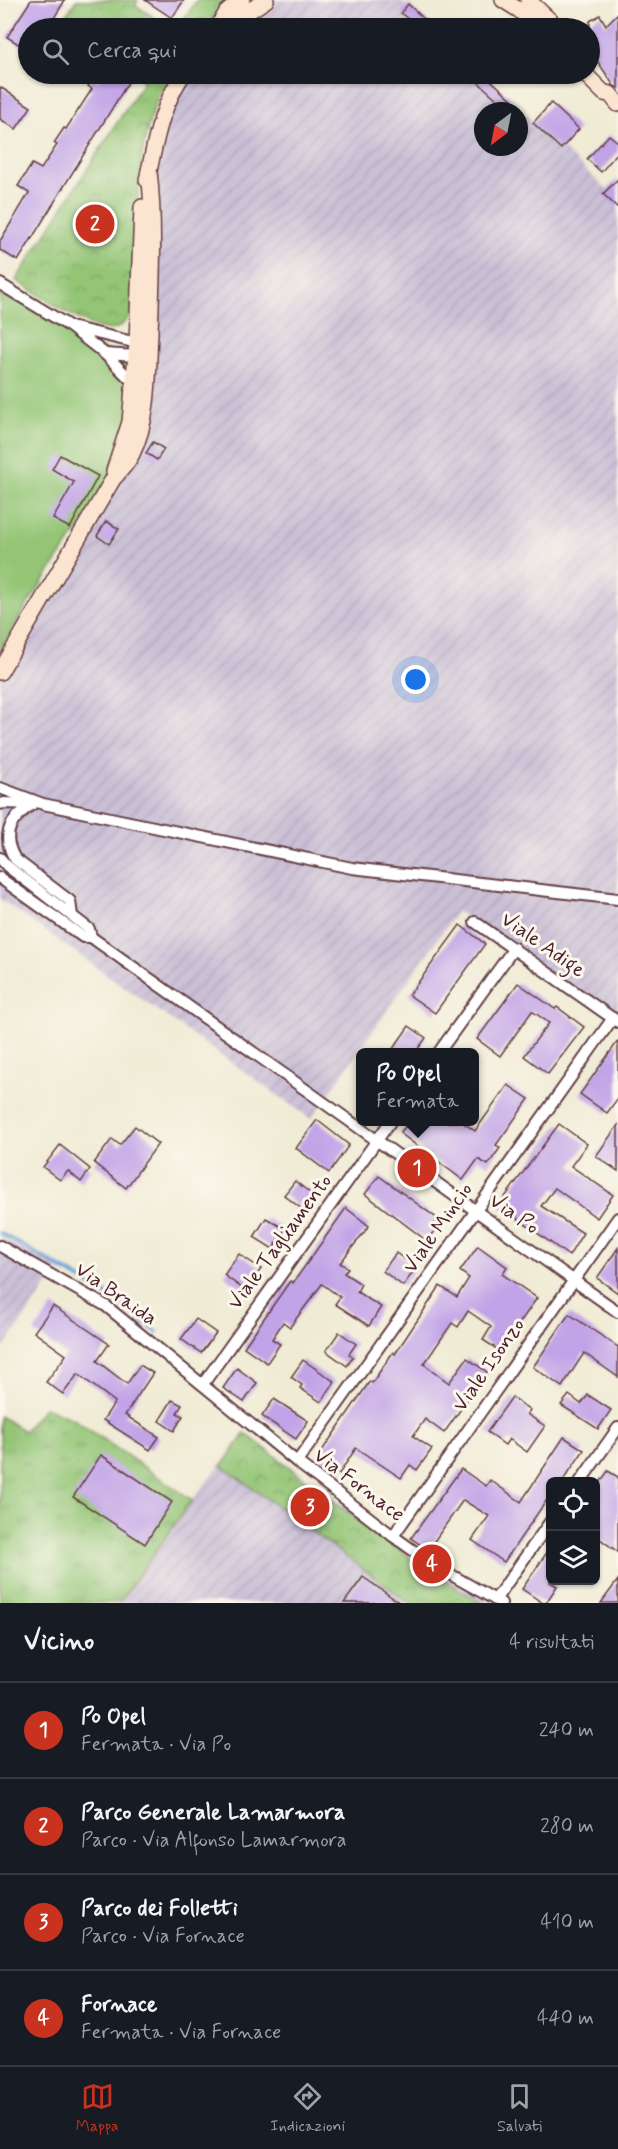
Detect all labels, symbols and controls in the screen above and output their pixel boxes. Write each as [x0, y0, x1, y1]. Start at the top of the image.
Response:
search box [18, 18, 600, 84]
icon: search [39, 35, 72, 68]
text: Cerca qui [87, 37, 177, 65]
north arrow [474, 102, 528, 156]
pin: 2 [76, 202, 115, 246]
your location [401, 665, 430, 694]
street label: Viale Adige [494, 906, 591, 986]
popup [356, 1048, 479, 1126]
text: Po Opel [376, 1060, 441, 1088]
text: Fermata [376, 1088, 459, 1115]
pin: 1 [398, 1146, 436, 1190]
street label: Viale Tagliamento [221, 1169, 339, 1315]
street label: Viale Mincio [397, 1177, 479, 1279]
street label: Via Po [483, 1187, 545, 1241]
street label: Via Braida [69, 1256, 163, 1332]
street label: Viale Isonzo [446, 1313, 532, 1417]
street label: Via Fornace [308, 1441, 410, 1529]
map controls [546, 1477, 600, 1585]
button: locate [546, 1477, 600, 1531]
pin: 3 [290, 1484, 330, 1530]
button: layers [546, 1531, 600, 1585]
pin: 4 [412, 1542, 452, 1586]
text: Vicino [24, 1625, 94, 1659]
text: 4 risultati [509, 1629, 594, 1656]
text: Po Opel [81, 1703, 146, 1731]
text: 1 [39, 1717, 48, 1744]
text: 240 m [539, 1717, 594, 1744]
text: Fermata · Via Po [81, 1731, 231, 1758]
text: Parco Generale Lamarmora [81, 1799, 345, 1827]
text: 2 [39, 1813, 48, 1840]
text: 280 m [540, 1813, 594, 1840]
text: Parco · Via Alfonso Lamarmora [81, 1827, 346, 1854]
text: Parco dei Folletti [81, 1895, 238, 1923]
text: 3 [39, 1909, 48, 1936]
text: 410 m [540, 1909, 594, 1936]
text: Parco · Via Fornace [81, 1923, 245, 1950]
text: Fornace [81, 1991, 157, 2019]
text: 4 [38, 2005, 49, 2032]
text: 440 m [537, 2005, 594, 2032]
text: Fermata · Via Fornace [81, 2019, 281, 2046]
tab: Mappa [76, 2080, 119, 2137]
tab: Indicazioni [270, 2080, 345, 2137]
tab: Salvati [497, 2080, 542, 2137]

